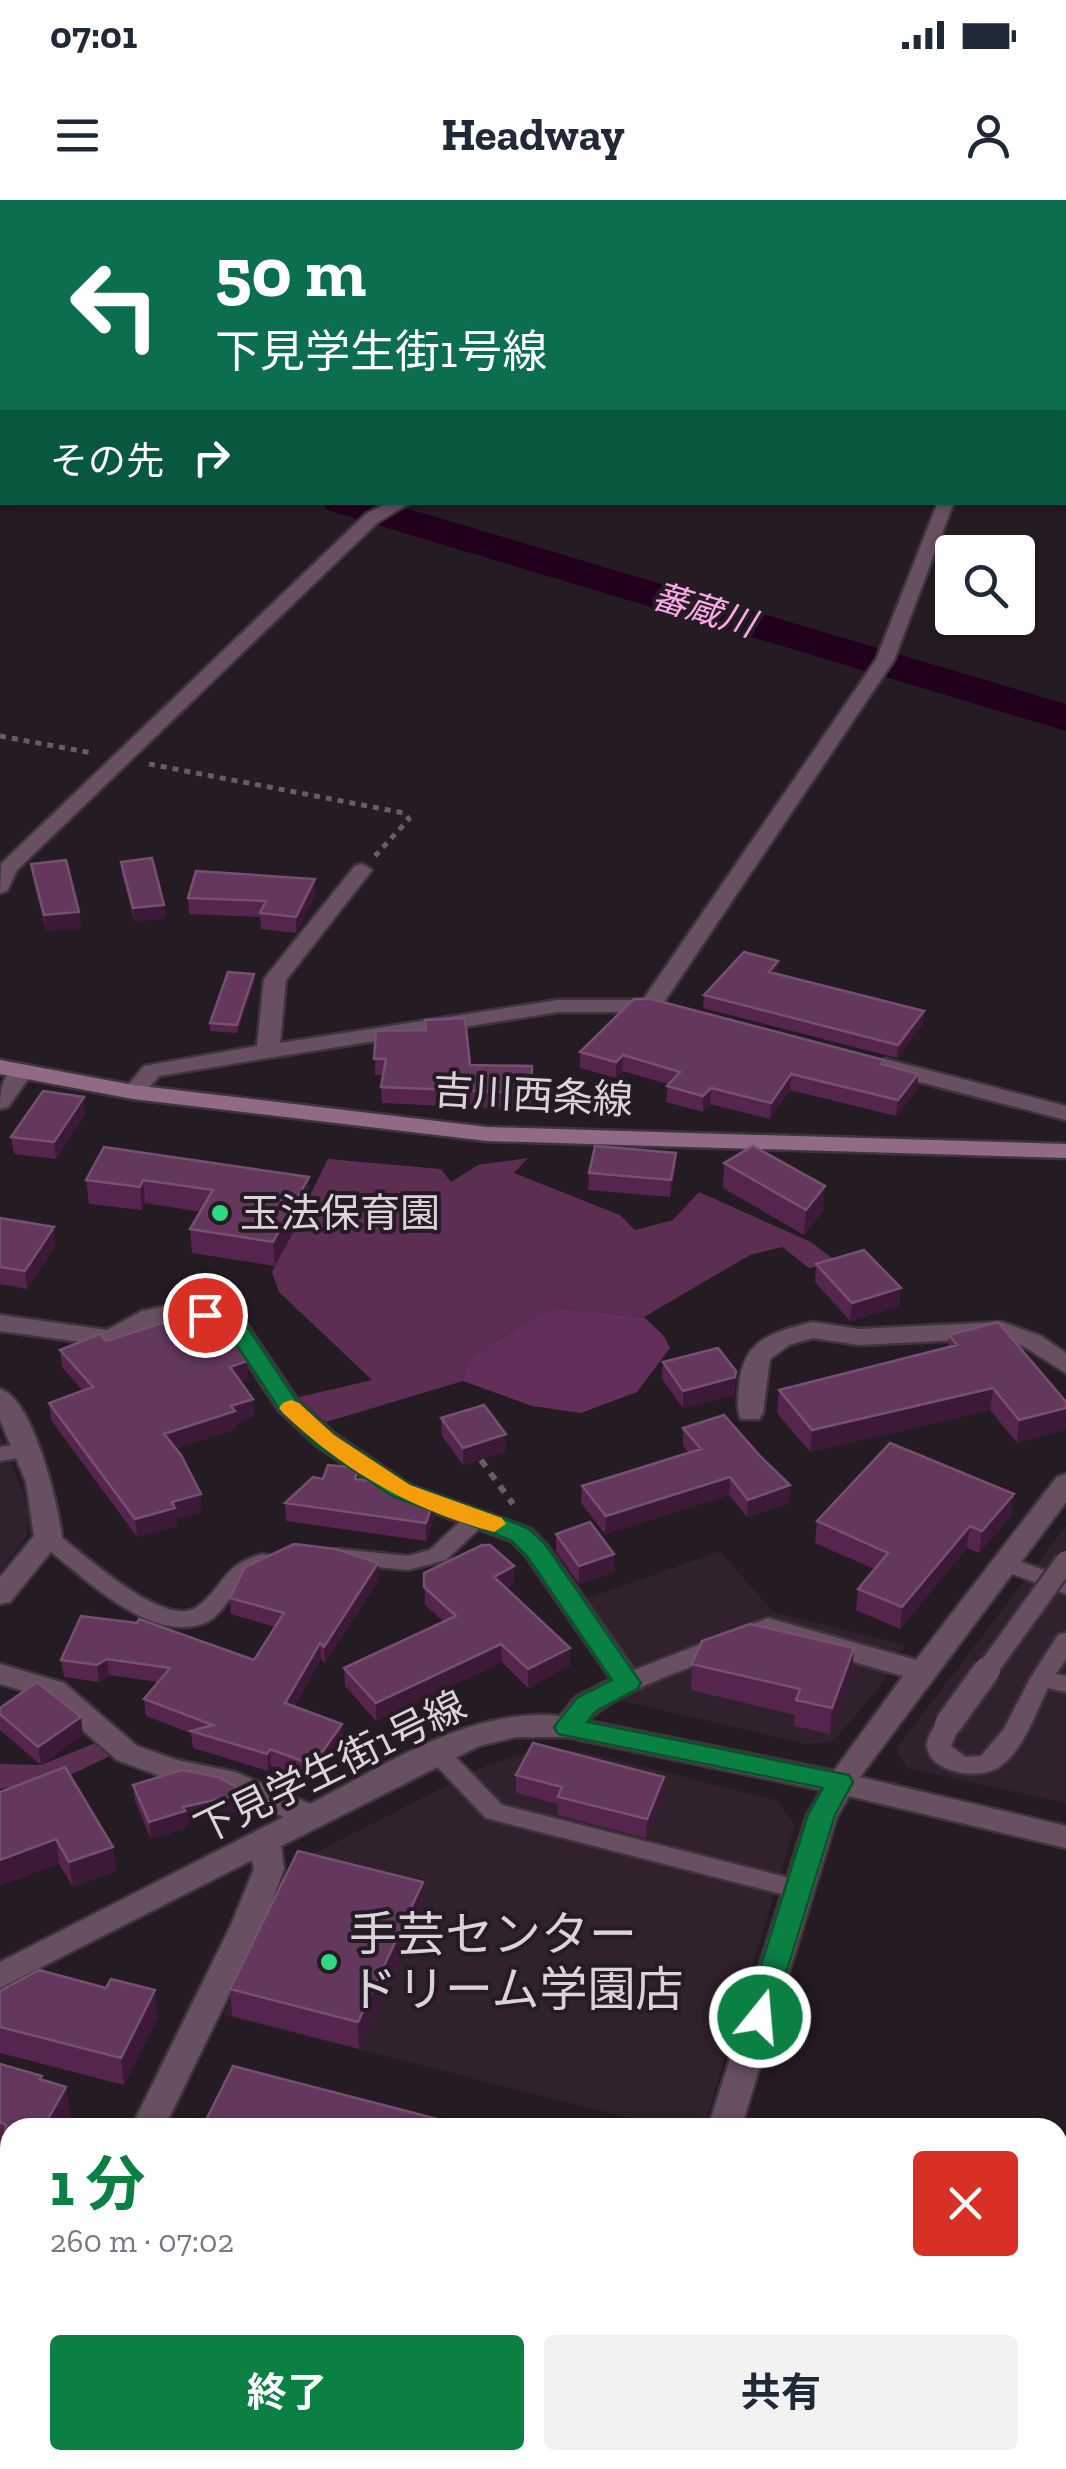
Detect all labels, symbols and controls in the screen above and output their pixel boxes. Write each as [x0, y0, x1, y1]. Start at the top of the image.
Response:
text: 07:01 [50, 12, 137, 58]
icon: menu [50, 108, 105, 163]
text: Headway [441, 108, 625, 162]
icon: person [961, 108, 1016, 163]
text: 50 m [215, 230, 366, 314]
icon: left [50, 240, 180, 370]
text: 下見学生街1号線 [215, 325, 547, 379]
icon: right [184, 430, 239, 485]
text: その先 [50, 438, 164, 484]
map controls [935, 535, 1035, 635]
button: search [935, 535, 1035, 635]
water label: 蕃蔵川 [648, 575, 764, 647]
street label: 吉川西条線 [432, 1066, 634, 1124]
place label: 玉法保育園 [240, 1189, 440, 1237]
marker: 玉法保育園 [209, 1202, 231, 1224]
pin [163, 1273, 248, 1358]
icon: arrive [178, 1288, 233, 1343]
street label: 下見学生街1号線 [187, 1681, 473, 1853]
place label: 手芸センター ドリーム学園店 [349, 1906, 684, 2018]
marker: 手芸センター ドリーム学園店 [318, 1951, 340, 1973]
position arrow [708, 1965, 812, 2069]
text: 1 分 [50, 2148, 145, 2220]
button: close [913, 2151, 1018, 2256]
text: 260 m · 07:02 [50, 2222, 234, 2260]
button: 終了 [50, 2335, 524, 2450]
button: 共有 [544, 2335, 1018, 2450]

